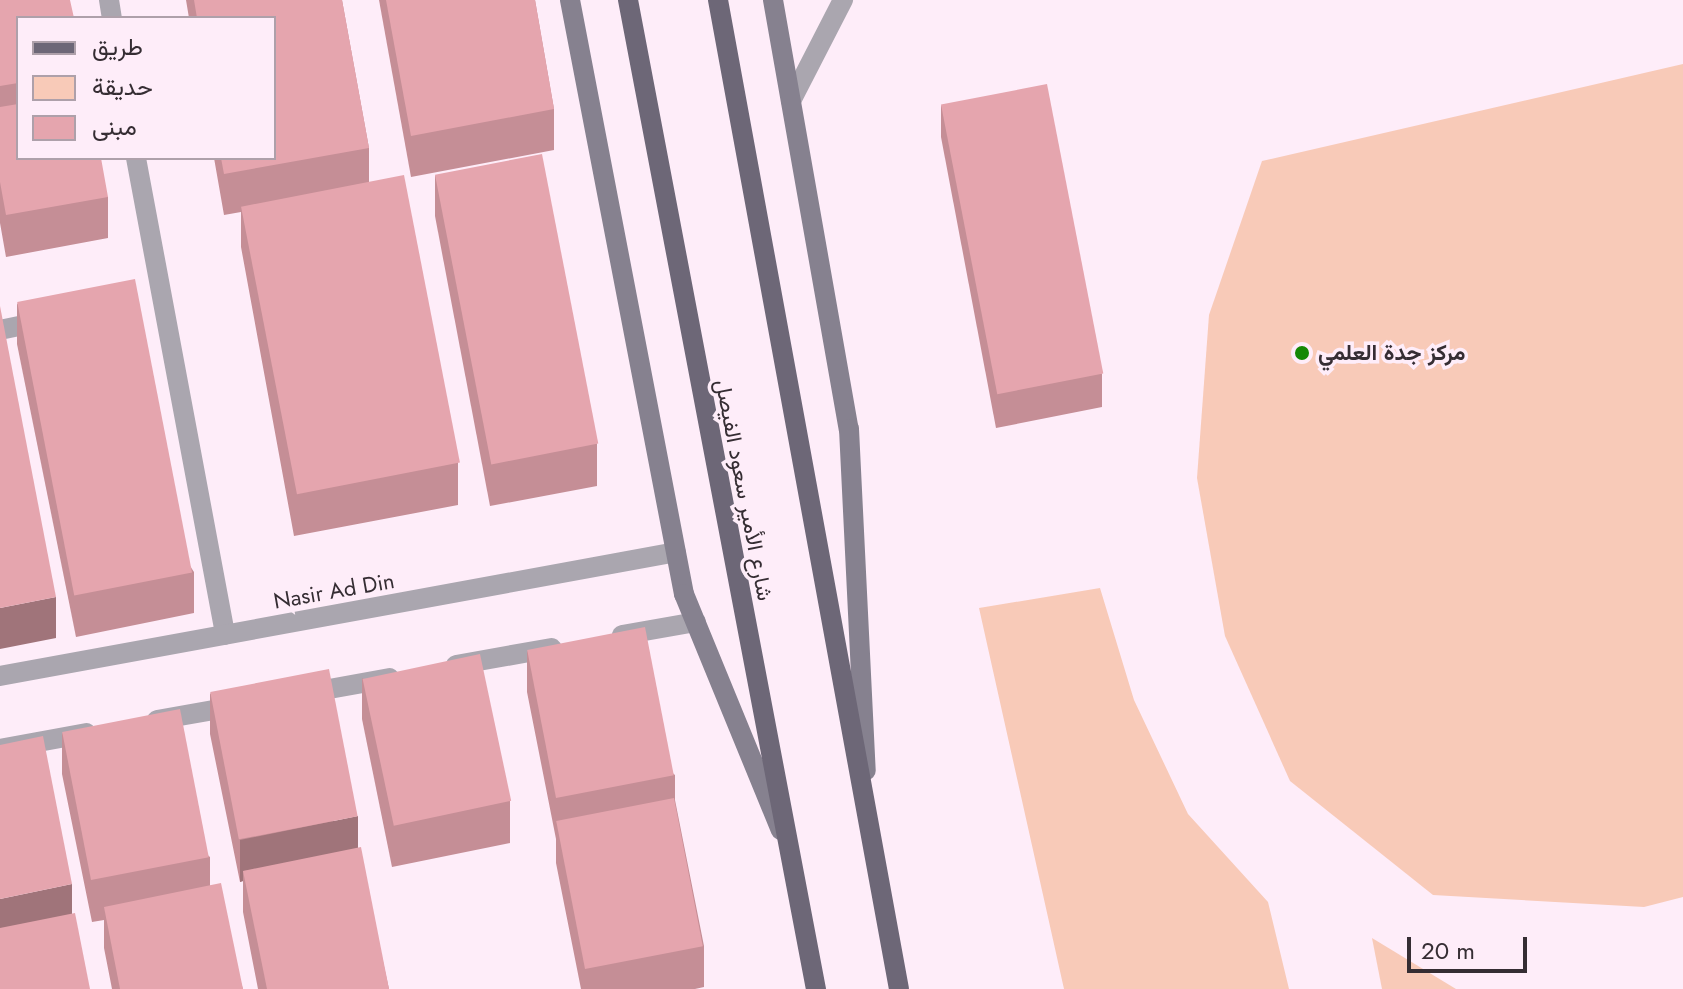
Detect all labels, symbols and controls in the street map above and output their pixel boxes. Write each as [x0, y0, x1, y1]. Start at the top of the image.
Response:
legend [16, 16, 276, 160]
text: طريق [92, 29, 143, 64]
text: حديقة [92, 69, 153, 104]
text: مبنى [92, 109, 137, 144]
place label: مركز جدة العلمي [1318, 340, 1465, 366]
marker: مركز جدة العلمي [1293, 344, 1311, 362]
street label: شارع الأمير سعود الفيصل [710, 377, 778, 603]
street label: Nasir Ad Din [272, 567, 396, 615]
scale bar [1411, 921, 1531, 971]
text: 20 m [1421, 933, 1475, 968]

